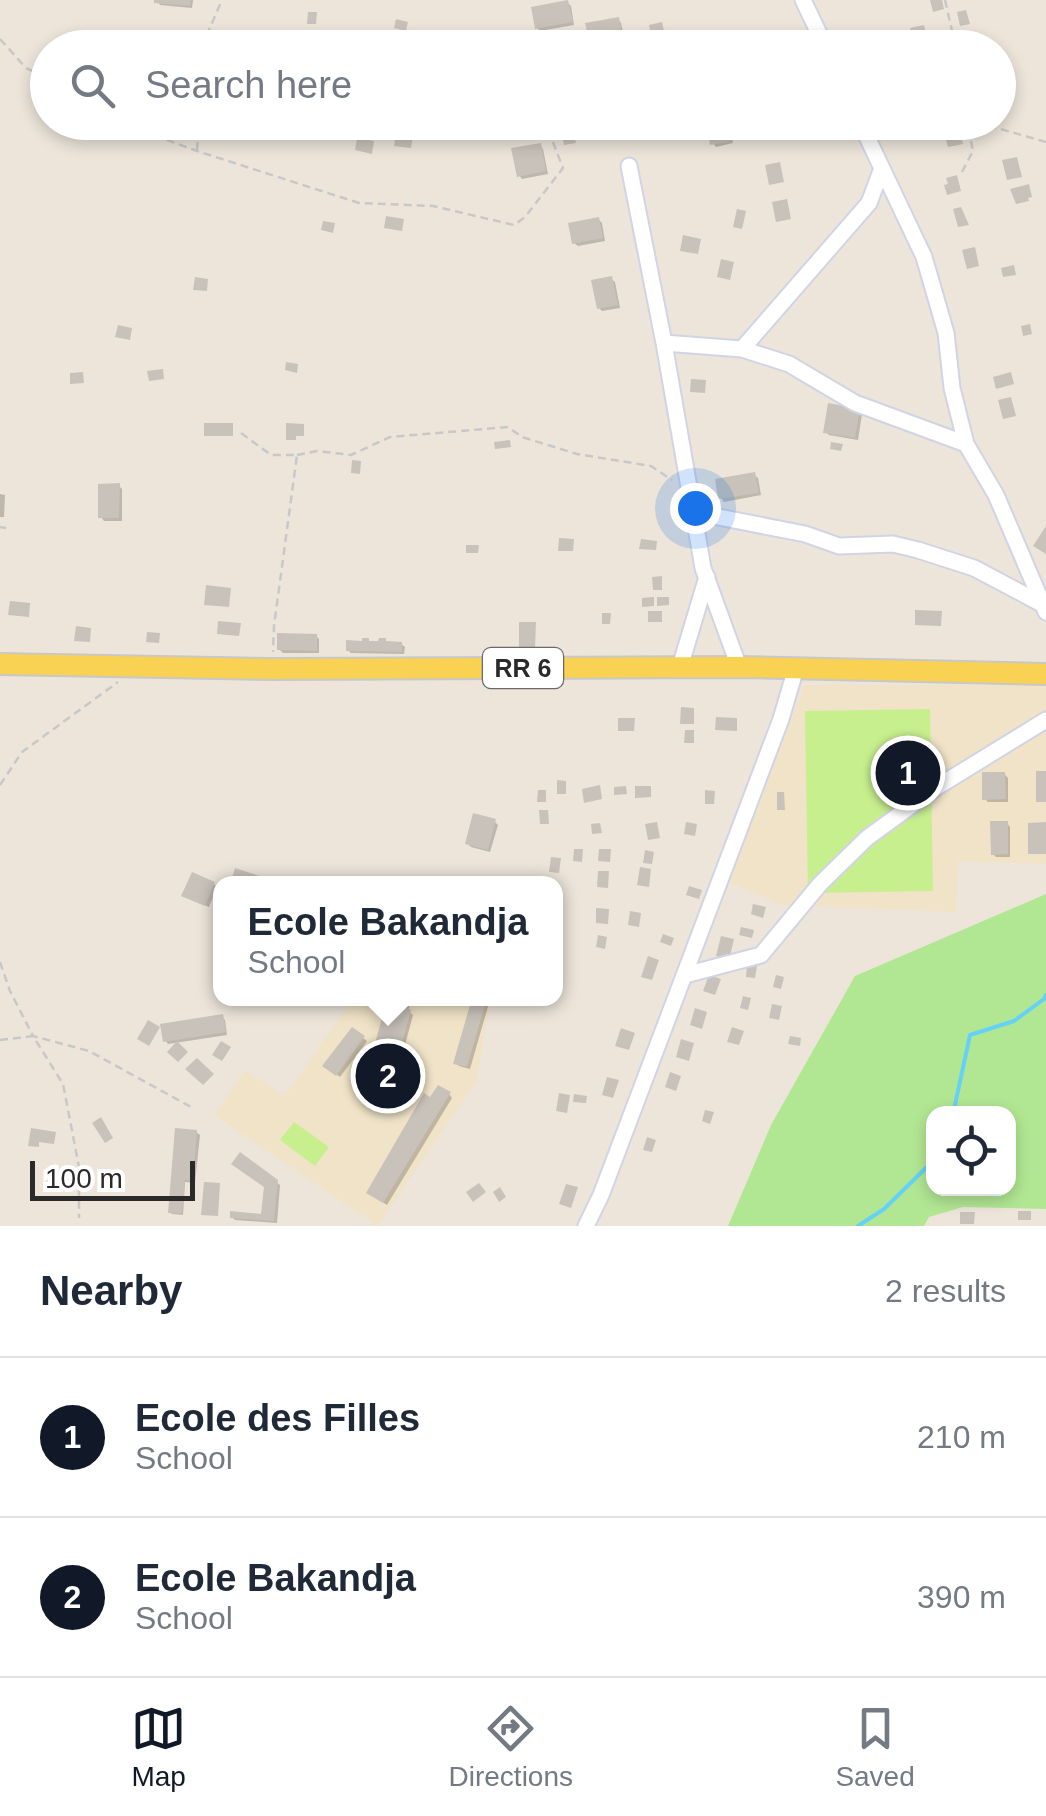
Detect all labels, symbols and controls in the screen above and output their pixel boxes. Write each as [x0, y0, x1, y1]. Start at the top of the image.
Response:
search box [30, 30, 1016, 140]
icon: search [65, 58, 120, 113]
text: Search here [145, 64, 352, 106]
your location [670, 483, 721, 534]
road number: RR 6 [483, 648, 563, 688]
pin: 1 [876, 736, 940, 810]
popup [213, 876, 563, 1006]
text: Ecole Bakandja [248, 901, 528, 943]
text: School [248, 944, 345, 980]
pin: 2 [356, 1038, 420, 1114]
map controls [926, 1106, 1016, 1196]
button: locate [926, 1106, 1016, 1196]
scale bar [30, 1156, 195, 1200]
text: 100 m [45, 1163, 123, 1194]
text: Nearby [40, 1267, 182, 1314]
text: 2 results [885, 1273, 1006, 1309]
text: Ecole des Filles [135, 1397, 420, 1439]
text: 1 [64, 1419, 81, 1455]
text: 210 m [917, 1419, 1006, 1455]
text: School [135, 1440, 233, 1476]
text: Ecole Bakandja [135, 1557, 416, 1599]
text: 2 [64, 1579, 81, 1615]
text: 390 m [917, 1579, 1006, 1615]
text: School [135, 1600, 233, 1636]
tab: Map [131, 1701, 186, 1793]
tab: Directions [449, 1701, 573, 1793]
tab: Saved [835, 1701, 915, 1793]

